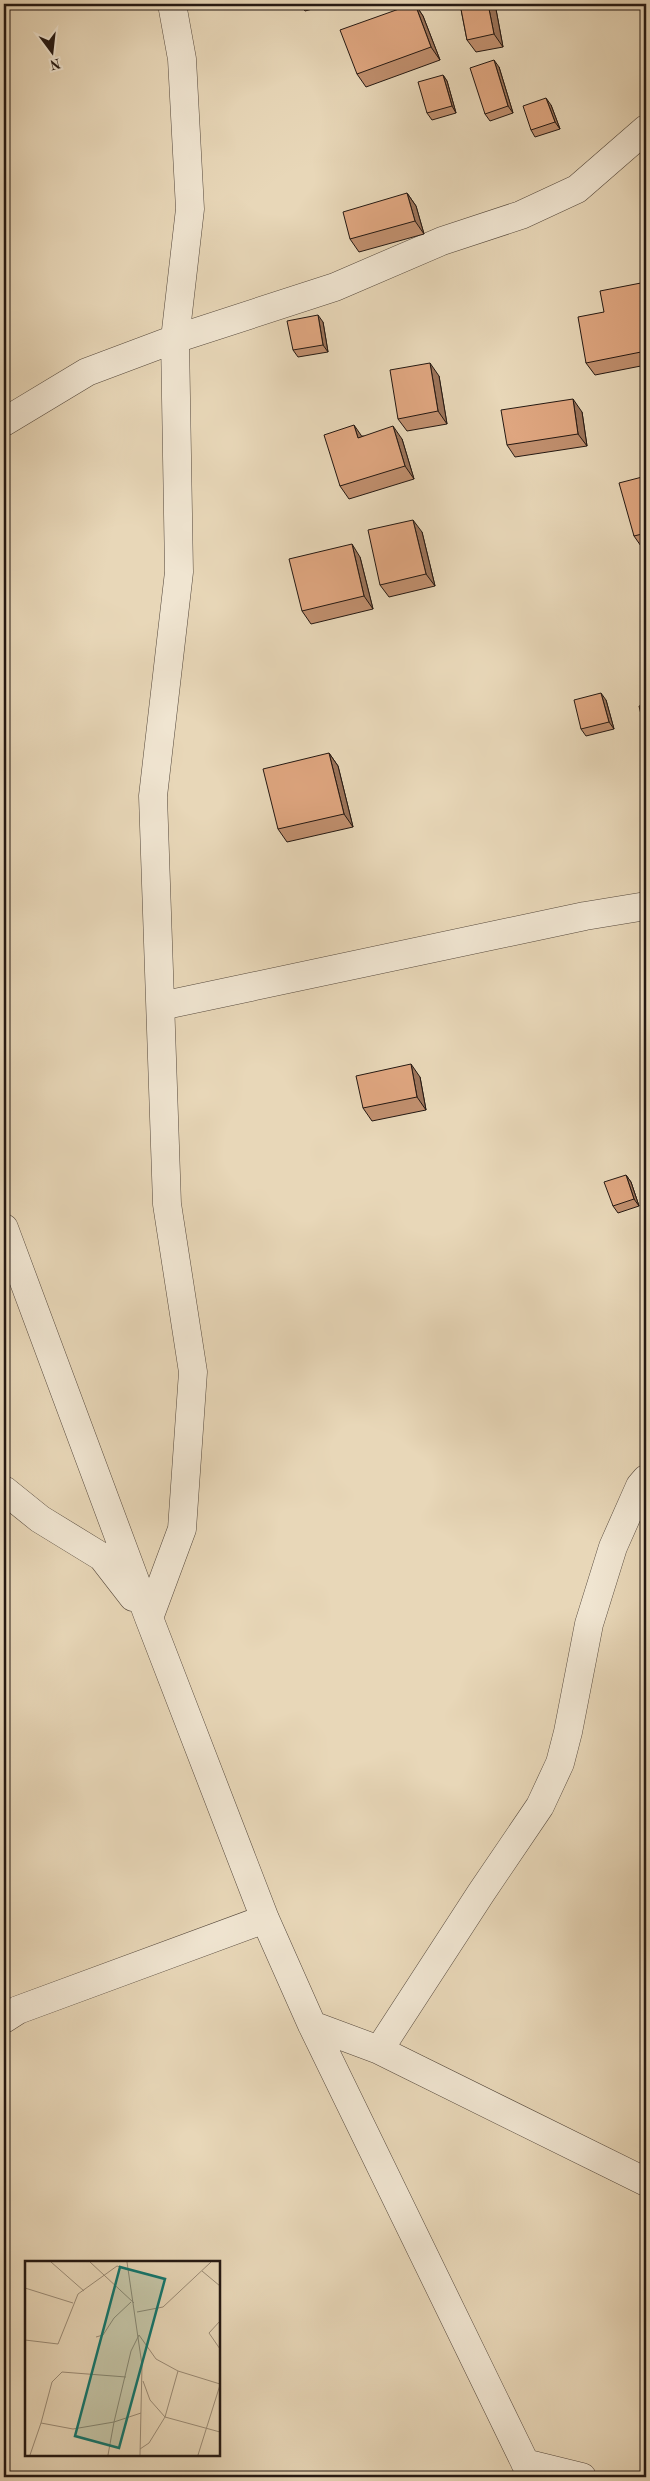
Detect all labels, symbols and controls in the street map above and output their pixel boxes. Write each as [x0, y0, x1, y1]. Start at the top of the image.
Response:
north arrow [28, 28, 78, 78]
text: N [48, 55, 62, 72]
inset map [25, 2261, 220, 2456]

